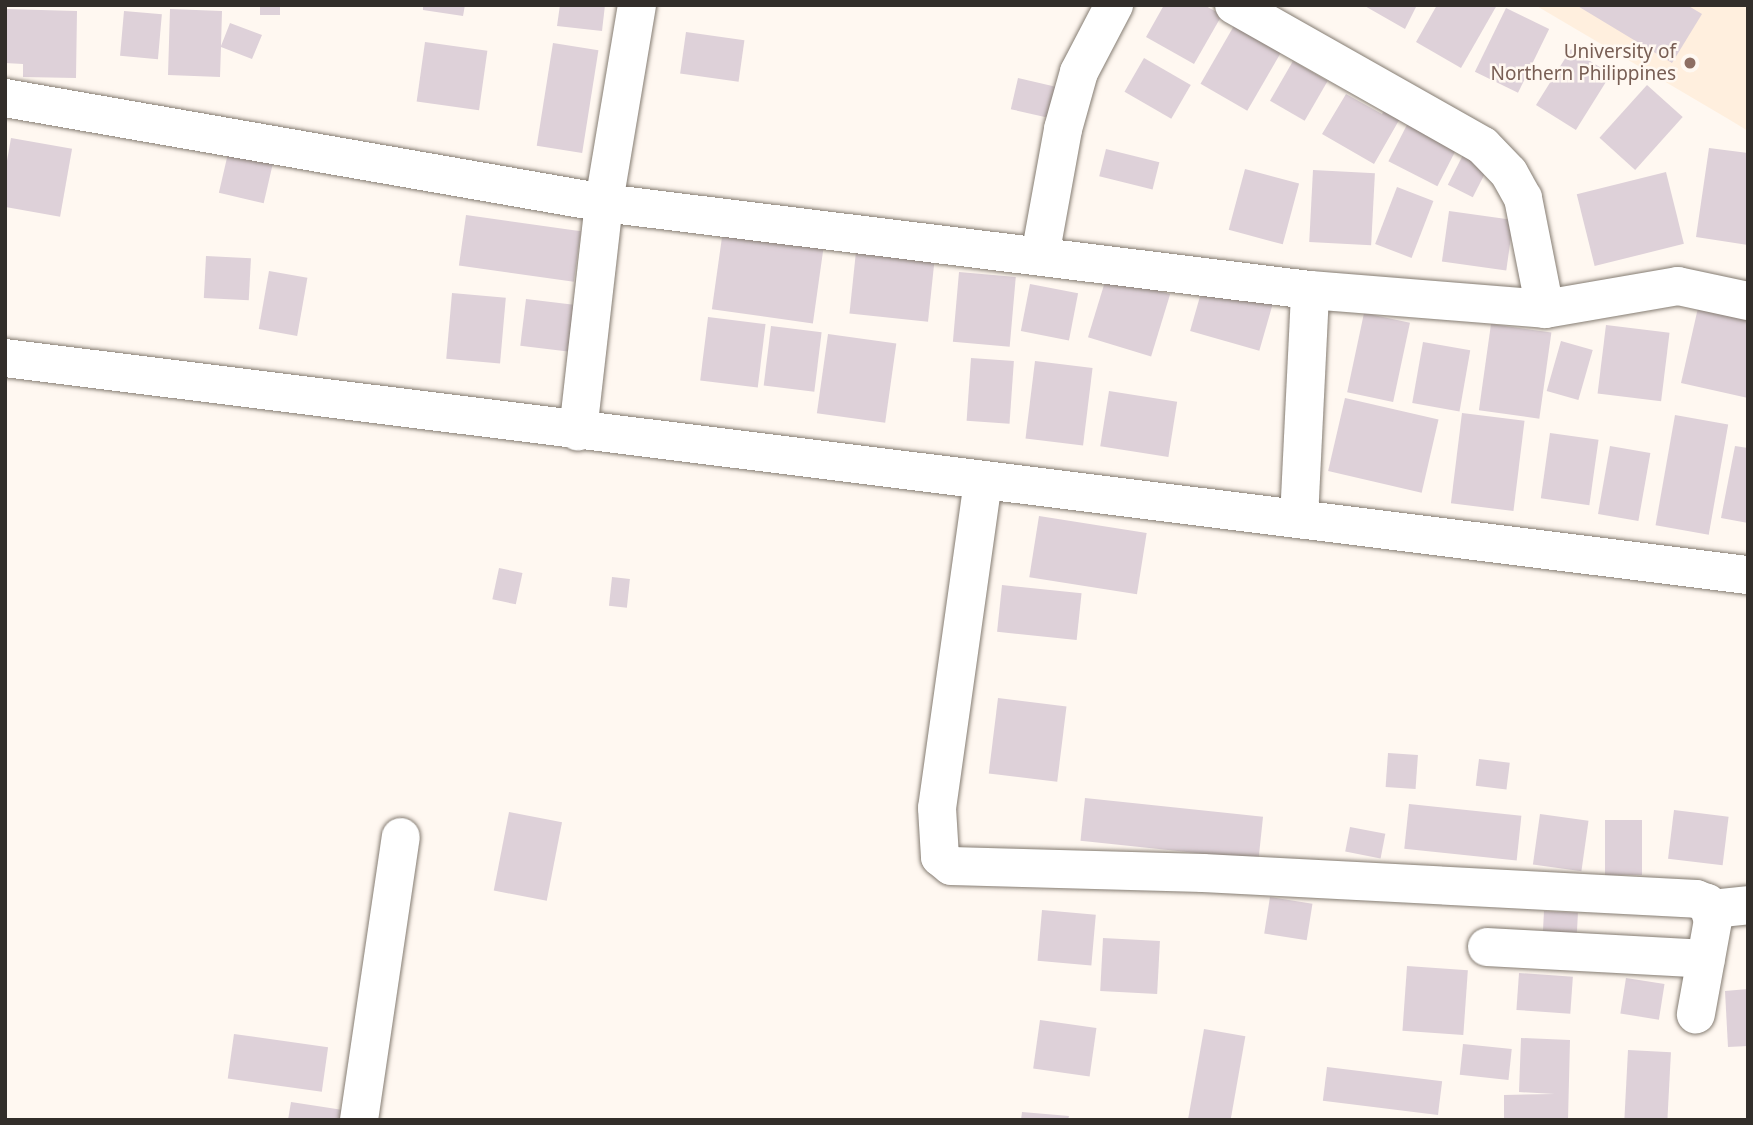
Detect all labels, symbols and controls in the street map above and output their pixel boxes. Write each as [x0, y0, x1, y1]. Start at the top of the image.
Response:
place label: University of Northern Philippines [1491, 41, 1676, 85]
marker: University of Northern Philippines [1682, 55, 1698, 71]

